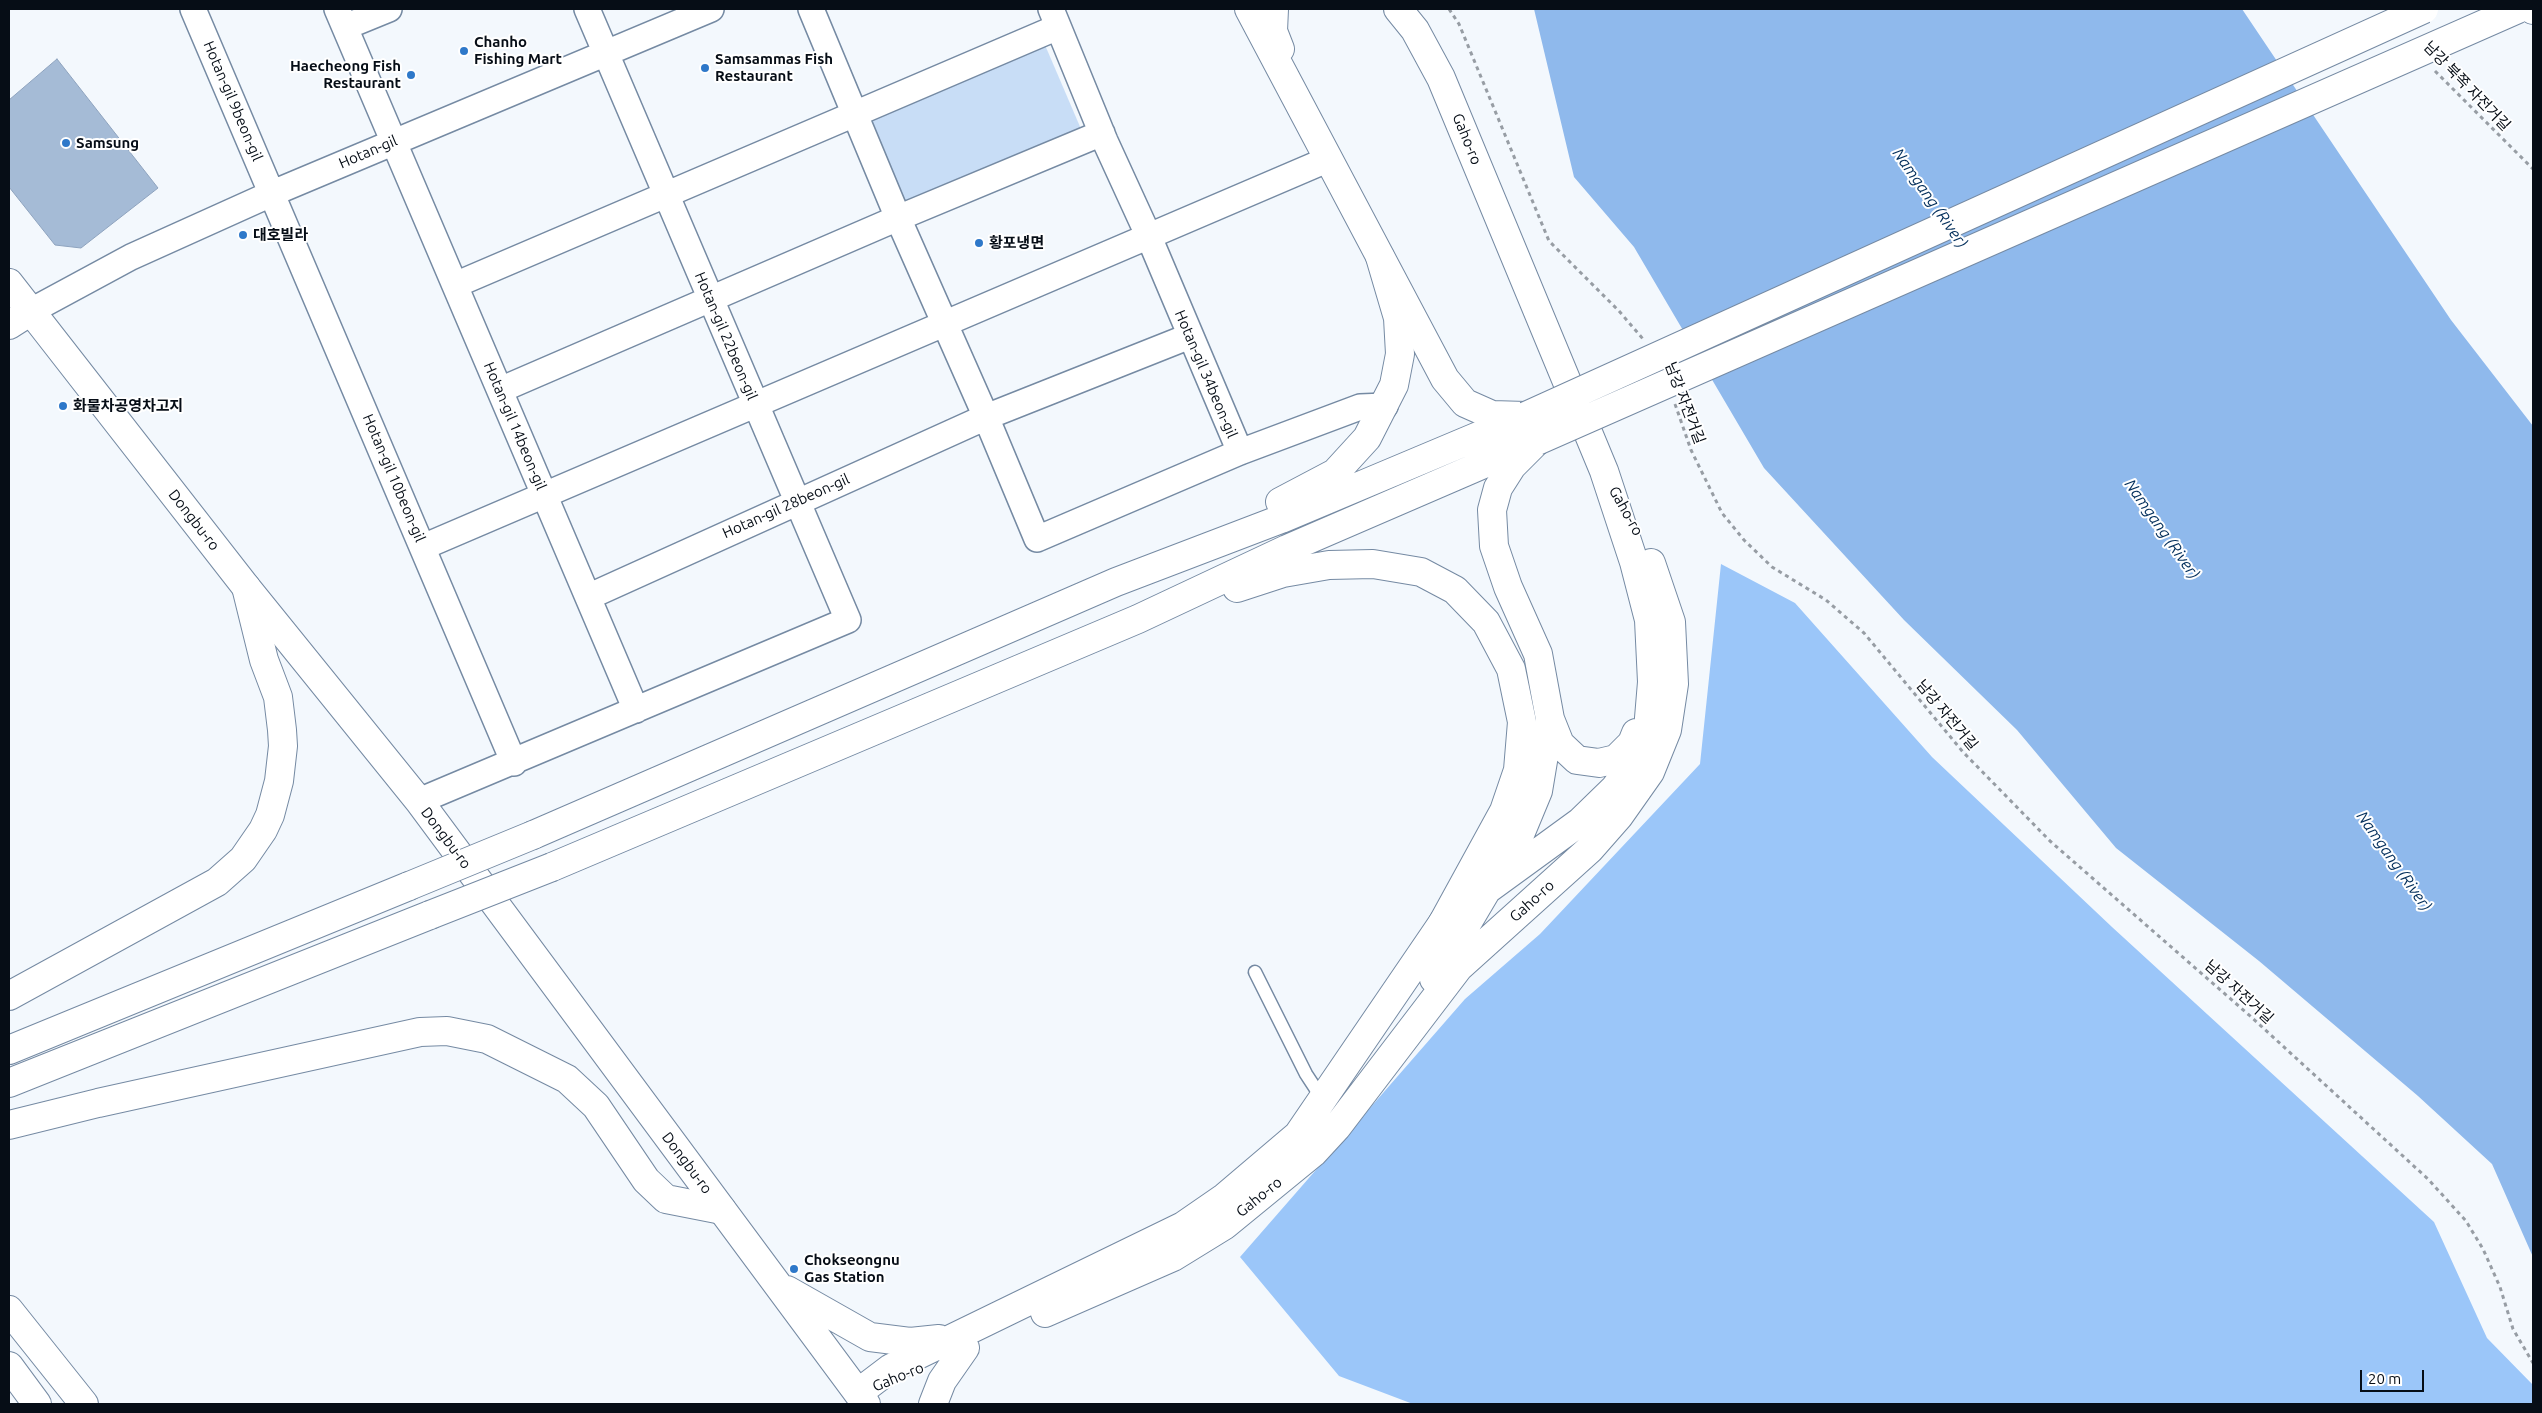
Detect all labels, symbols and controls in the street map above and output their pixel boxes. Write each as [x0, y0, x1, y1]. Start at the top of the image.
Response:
place label: Chanho Fishing Mart [474, 33, 562, 68]
street label: Hotan-gil 9beon-gil [200, 38, 266, 164]
street label: 남강 북쪽 자전거길 [2420, 38, 2514, 134]
marker: Chanho Fishing Mart [458, 45, 470, 57]
place label: Samsammas Fish Restaurant [715, 50, 833, 85]
place label: Haecheong Fish Restaurant [290, 57, 401, 92]
marker: Samsammas Fish Restaurant [699, 62, 711, 74]
marker: Haecheong Fish Restaurant [405, 69, 417, 81]
street label: Gaho-ro [1449, 111, 1485, 167]
street label: Hotan-gil [336, 132, 400, 172]
place label: Samsung [76, 134, 139, 152]
marker: Samsung [60, 137, 72, 149]
water label: Namgang (River) [1888, 144, 1972, 252]
place label: 대호빌라 [253, 226, 308, 244]
marker: 대호빌라 [237, 229, 249, 241]
place label: 황포냉면 [989, 234, 1044, 252]
marker: 황포냉면 [973, 237, 985, 249]
street label: Hotan-gil 22beon-gil [691, 269, 761, 403]
street label: Hotan-gil 34beon-gil [1171, 307, 1241, 441]
street label: Hotan-gil 14beon-gil [480, 359, 550, 493]
street label: 남강 자전거길 [1661, 360, 1709, 446]
place label: 화물차공영차고지 [73, 397, 183, 415]
marker: 화물차공영차고지 [57, 400, 69, 412]
street label: Hotan-gil 10beon-gil [359, 411, 429, 545]
street label: Hotan-gil 28beon-gil [720, 470, 852, 542]
water label: Namgang (River) [2120, 475, 2204, 583]
street label: Gaho-ro [1605, 483, 1647, 539]
street label: Dongbu-ro [165, 486, 223, 554]
street label: 남강 자전거길 [1912, 676, 1982, 754]
street label: Dongbu-ro [417, 804, 475, 872]
water label: Namgang (River) [2352, 807, 2436, 915]
street label: Gaho-ro [1506, 876, 1558, 926]
street label: 남강 자전거길 [2201, 956, 2277, 1028]
street label: Dongbu-ro [658, 1129, 716, 1197]
street label: Gaho-ro [1232, 1173, 1286, 1221]
place label: Chokseongnu Gas Station [804, 1251, 900, 1286]
marker: Chokseongnu Gas Station [788, 1263, 800, 1275]
street label: Gaho-ro [870, 1359, 926, 1395]
scale bar [2362, 1360, 2426, 1392]
text: 20 m [2368, 1370, 2401, 1387]

